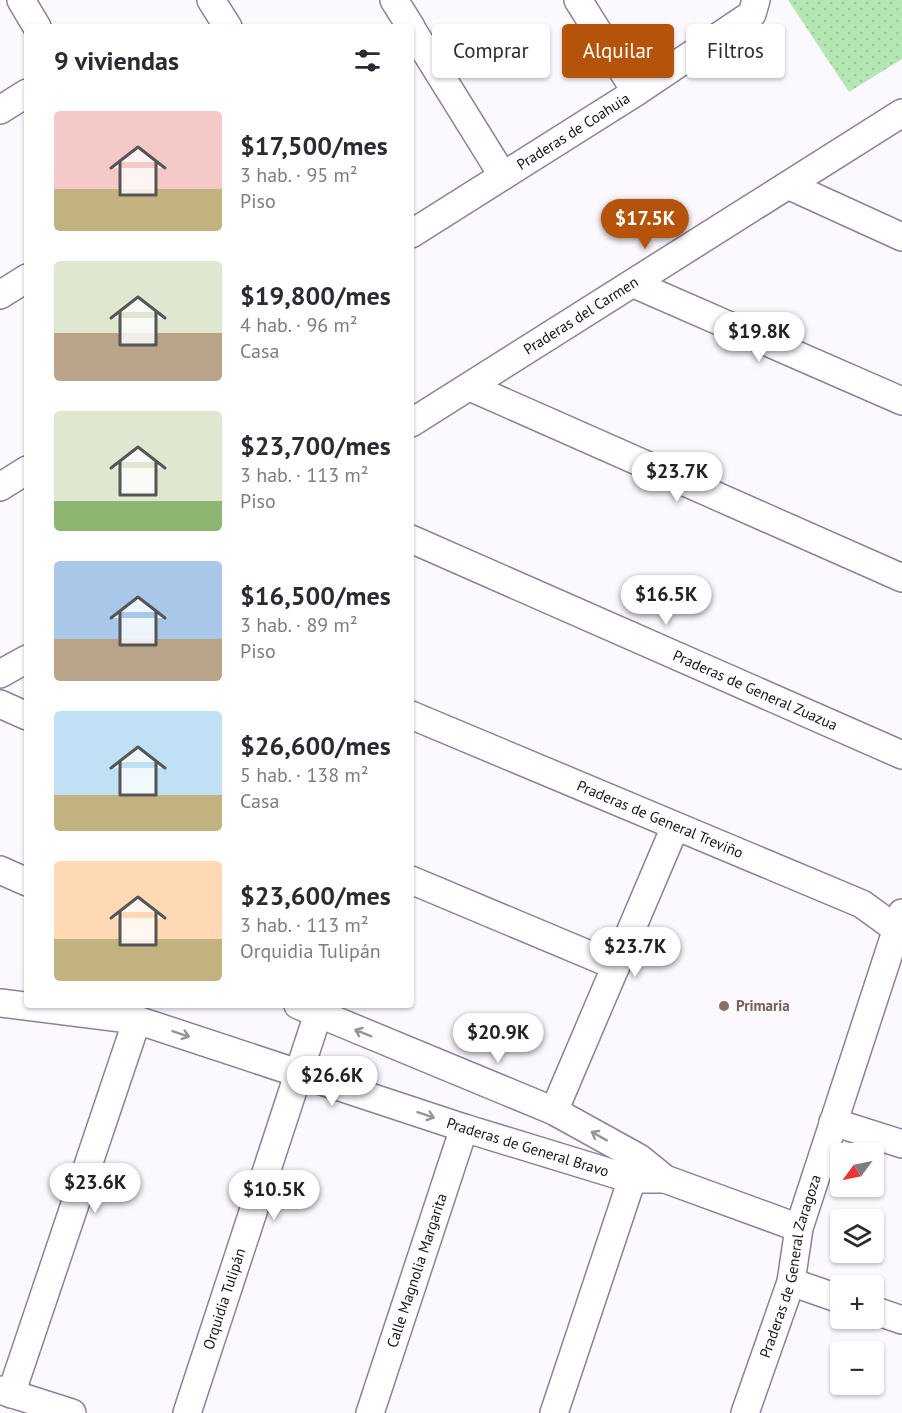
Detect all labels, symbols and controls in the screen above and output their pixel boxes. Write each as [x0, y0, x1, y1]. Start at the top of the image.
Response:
chip: Comprar [432, 24, 550, 78]
chip: Alquilar [562, 24, 674, 78]
chip: Filtros [686, 24, 785, 78]
text: 9 viviendas [54, 44, 179, 77]
icon: filters [351, 44, 384, 77]
street label: Praderas de Coahuia [513, 88, 633, 174]
text: $17,500/mes [240, 129, 388, 162]
icon: home [102, 135, 174, 207]
text: 3 hab. · 95 m² [240, 162, 358, 188]
text: Piso [240, 188, 276, 214]
pin: $17.5K [596, 199, 694, 250]
text: $17.5K [615, 205, 675, 231]
street label: Praderas del Carmen [520, 272, 642, 359]
text: $19,800/mes [240, 279, 391, 312]
icon: home [102, 285, 174, 357]
text: 4 hab. · 96 m² [240, 312, 358, 338]
pin: $19.8K [710, 312, 808, 363]
text: $19.8K [728, 318, 790, 344]
text: Casa [240, 338, 279, 364]
text: $23,700/mes [240, 429, 391, 462]
icon: home [102, 435, 174, 507]
pin: $23.7K [628, 452, 726, 503]
text: $23.7K [646, 458, 708, 484]
text: 3 hab. · 113 m² [240, 462, 369, 488]
text: Piso [240, 488, 276, 514]
pin: $16.5K [617, 575, 715, 626]
text: $16,500/mes [240, 579, 391, 612]
text: $16.5K [635, 581, 697, 607]
icon: home [102, 585, 174, 657]
text: 3 hab. · 89 m² [240, 612, 358, 638]
text: Piso [240, 638, 276, 664]
street label: Praderas de General Zuazua [670, 645, 841, 734]
text: $26,600/mes [240, 729, 391, 762]
icon: home [102, 735, 174, 807]
text: 5 hab. · 138 m² [240, 762, 369, 788]
street label: Praderas de General Treviño [574, 776, 746, 862]
text: Casa [240, 788, 279, 814]
text: $23,600/mes [240, 879, 391, 912]
icon: home [102, 885, 174, 957]
text: 3 hab. · 113 m² [240, 912, 369, 938]
pin: $23.7K [586, 927, 684, 978]
text: $23.7K [604, 933, 666, 959]
text: Orquidia Tulipán [240, 938, 381, 964]
place label: Primaria [736, 996, 790, 1015]
marker: Primaria [717, 999, 731, 1013]
pin: $20.9K [449, 1013, 547, 1064]
text: $20.9K [467, 1019, 529, 1045]
one-way arrow [354, 1027, 372, 1038]
one-way arrow [171, 1029, 190, 1040]
pin: $26.6K [283, 1056, 381, 1107]
text: $26.6K [301, 1062, 363, 1088]
one-way arrow [416, 1111, 435, 1122]
street label: Praderas de General Bravo [444, 1113, 611, 1181]
one-way arrow [591, 1130, 608, 1142]
north arrow [830, 1143, 884, 1197]
map controls [830, 1143, 884, 1395]
pin: $23.6K [46, 1163, 144, 1214]
text: $23.6K [64, 1169, 126, 1195]
pin: $10.5K [225, 1170, 323, 1221]
street label: Praderas de General Zaragoza [755, 1172, 825, 1360]
text: $10.5K [243, 1176, 305, 1202]
street label: Calle Magnolia Margarita [382, 1191, 451, 1350]
button: layers [830, 1209, 884, 1263]
street label: Orquidia Tulipán [198, 1246, 249, 1352]
button: + [830, 1275, 884, 1329]
button: − [830, 1341, 884, 1395]

